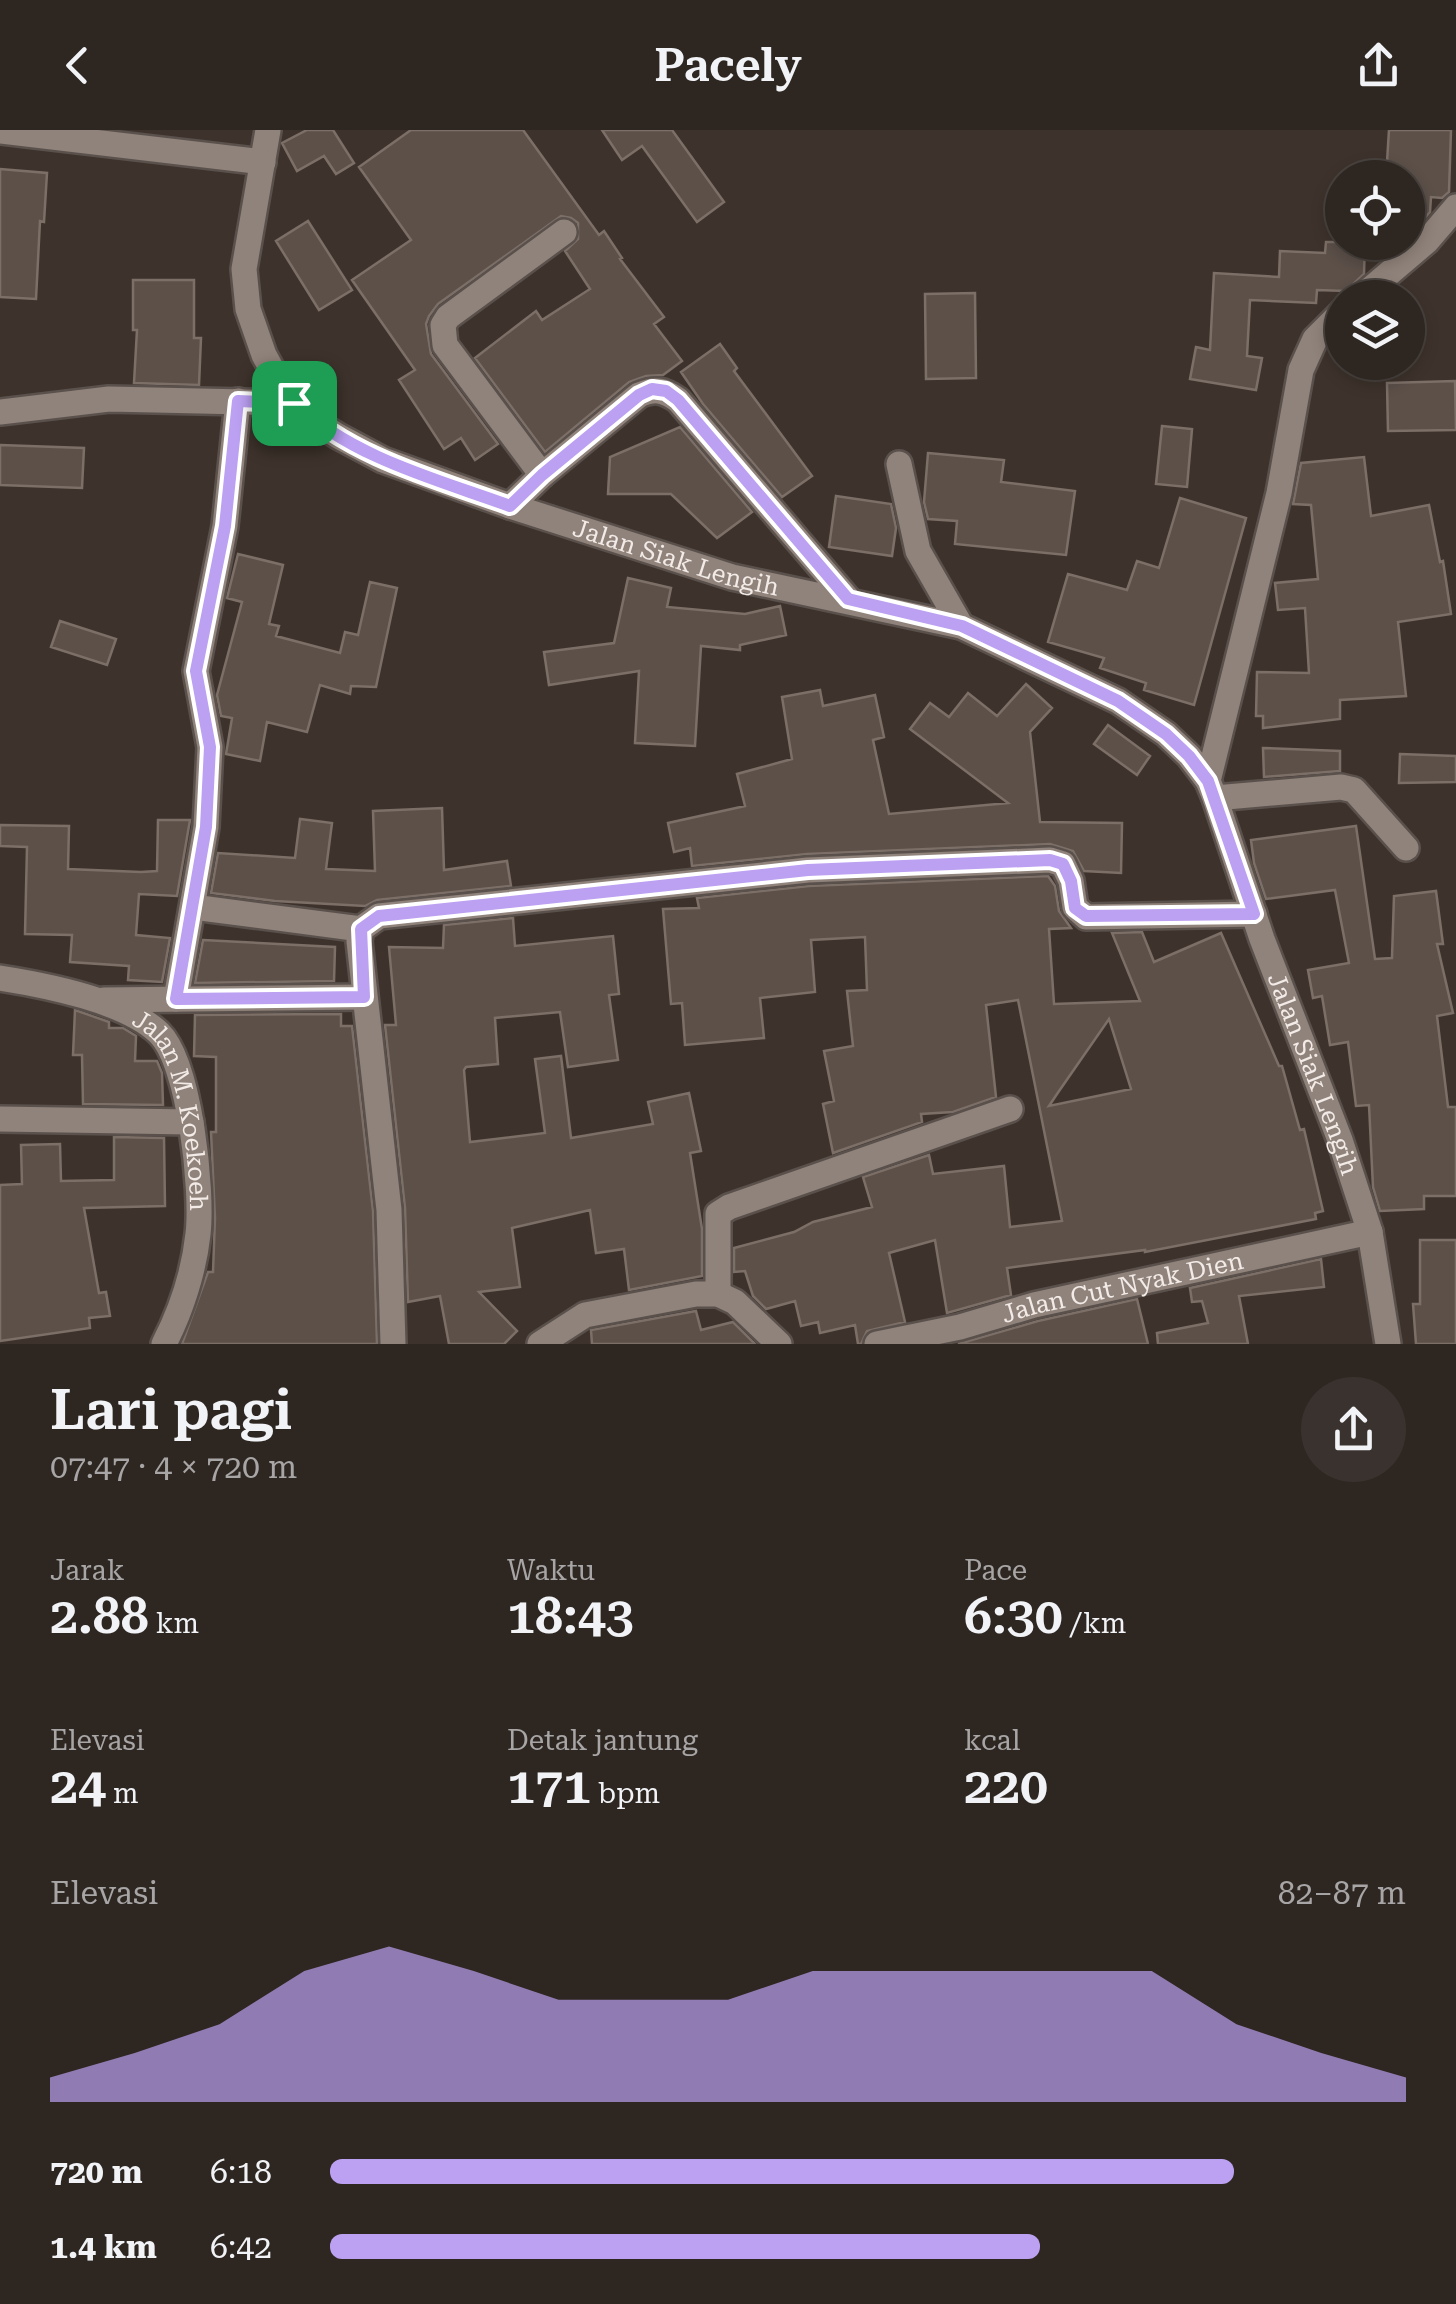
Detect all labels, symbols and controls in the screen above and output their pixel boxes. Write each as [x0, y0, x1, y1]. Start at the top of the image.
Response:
icon: back [50, 38, 105, 93]
icon: share [1351, 38, 1406, 93]
text: Pacely [654, 39, 802, 92]
map controls [1325, 160, 1425, 380]
button: locate [1325, 160, 1425, 260]
button: layers [1325, 280, 1425, 380]
pin [252, 361, 337, 446]
icon: arrive [267, 376, 322, 431]
street label: Jalan Siak Lengih [570, 513, 782, 601]
street label: Jalan Siak Lengih [1262, 969, 1365, 1178]
street label: Jalan M. Koekoeh [128, 1004, 214, 1211]
street label: Jalan Cut Nyak Dien [998, 1245, 1246, 1328]
button: share [1301, 1377, 1406, 1482]
text: Lari pagi [50, 1378, 292, 1442]
text: 07:47 · 4 × 720 m [50, 1448, 297, 1486]
text: Jarak [50, 1554, 124, 1587]
text: Waktu [507, 1554, 595, 1587]
text: Pace [964, 1554, 1027, 1587]
text: 2.88 [50, 1587, 149, 1645]
text: 18:43 [507, 1587, 634, 1645]
text: 6:30 [964, 1587, 1063, 1645]
text: km [149, 1607, 199, 1640]
text: /km [1063, 1607, 1126, 1640]
text: Elevasi [50, 1724, 145, 1757]
text: Detak jantung [507, 1724, 698, 1757]
text: kcal [964, 1724, 1020, 1757]
text: 24 [50, 1757, 106, 1815]
text: 171 [507, 1757, 591, 1815]
text: 220 [964, 1757, 1048, 1815]
text: m [106, 1777, 139, 1810]
text: bpm [591, 1777, 660, 1810]
text: Elevasi [50, 1874, 158, 1912]
text: 82–87 m [1278, 1874, 1406, 1912]
text: 720 m [50, 2153, 143, 2191]
text: 6:18 [210, 2153, 272, 2191]
text: 1.4 km [50, 2228, 157, 2266]
text: 6:42 [210, 2228, 272, 2266]

